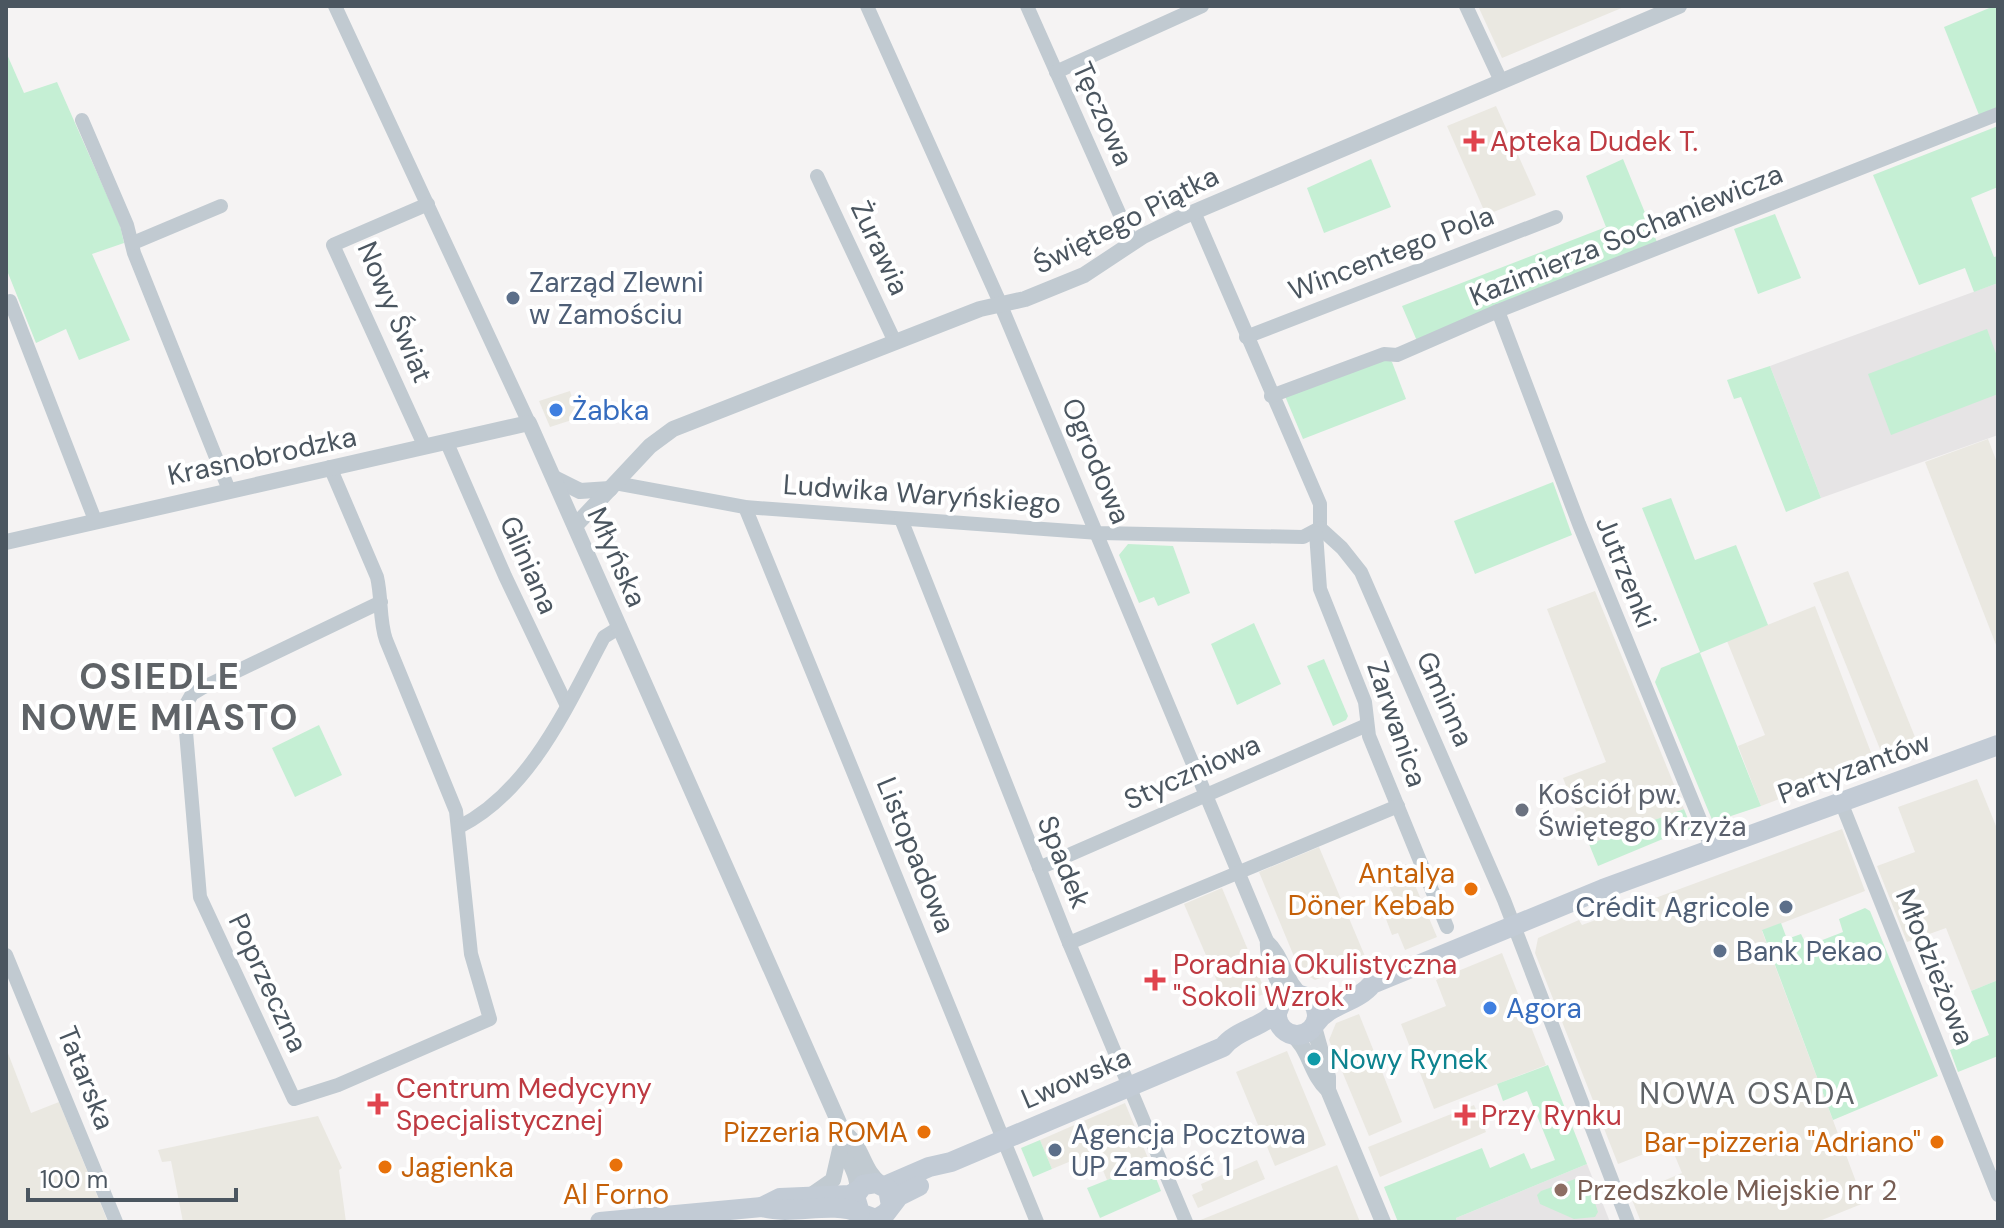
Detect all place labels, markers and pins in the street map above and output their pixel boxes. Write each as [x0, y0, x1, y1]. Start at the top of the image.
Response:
place label: Apteka Dudek T. [1490, 123, 1698, 160]
marker: Apteka Dudek T. [1465, 132, 1483, 150]
place label: Zarząd Zlewni w Zamościu [529, 264, 704, 333]
marker: Zarząd Zlewni w Zamościu [504, 289, 522, 307]
place label: Żabka [572, 392, 649, 429]
marker: Żabka [547, 401, 565, 419]
place label: Kościół pw. Świętego Krzyża [1538, 776, 1746, 845]
marker: Kościół pw. Świętego Krzyża [1513, 801, 1531, 819]
place label: Antalya Döner Kebab [1288, 855, 1455, 924]
marker: Antalya Döner Kebab [1462, 880, 1480, 898]
place label: Crédit Agricole [1575, 889, 1770, 926]
marker: Crédit Agricole [1777, 898, 1795, 916]
place label: Bank Pekao [1736, 933, 1883, 970]
marker: Bank Pekao [1711, 942, 1729, 960]
place label: Poradnia Okulistyczna "Sokoli Wzrok" [1173, 946, 1457, 1015]
marker: Poradnia Okulistyczna "Sokoli Wzrok" [1144, 969, 1166, 991]
place label: Agora [1506, 990, 1582, 1027]
marker: Agora [1481, 999, 1499, 1017]
place label: Nowy Rynek [1330, 1041, 1488, 1078]
marker: Nowy Rynek [1305, 1050, 1323, 1068]
place label: Centrum Medycyny Specjalistycznej [396, 1070, 652, 1139]
marker: Centrum Medycyny Specjalistycznej [367, 1093, 389, 1115]
place label: Przy Rynku [1481, 1097, 1622, 1134]
marker: Przy Rynku [1456, 1106, 1474, 1124]
place label: Pizzeria ROMA [723, 1114, 908, 1151]
place label: Agencja Pocztowa UP Zamość 1 [1071, 1116, 1306, 1185]
marker: Pizzeria ROMA [915, 1123, 933, 1141]
place label: Bar-pizzeria "Adriano" [1644, 1124, 1921, 1161]
marker: Bar-pizzeria "Adriano" [1928, 1133, 1946, 1151]
marker: Agencja Pocztowa UP Zamość 1 [1046, 1141, 1064, 1159]
place label: Jagienka [401, 1149, 514, 1186]
marker: Al Forno [607, 1156, 625, 1174]
marker: Jagienka [376, 1158, 394, 1176]
place label: Przedszkole Miejskie nr 2 [1577, 1172, 1897, 1209]
place label: Al Forno [563, 1176, 669, 1213]
marker: Przedszkole Miejskie nr 2 [1552, 1181, 1570, 1199]

